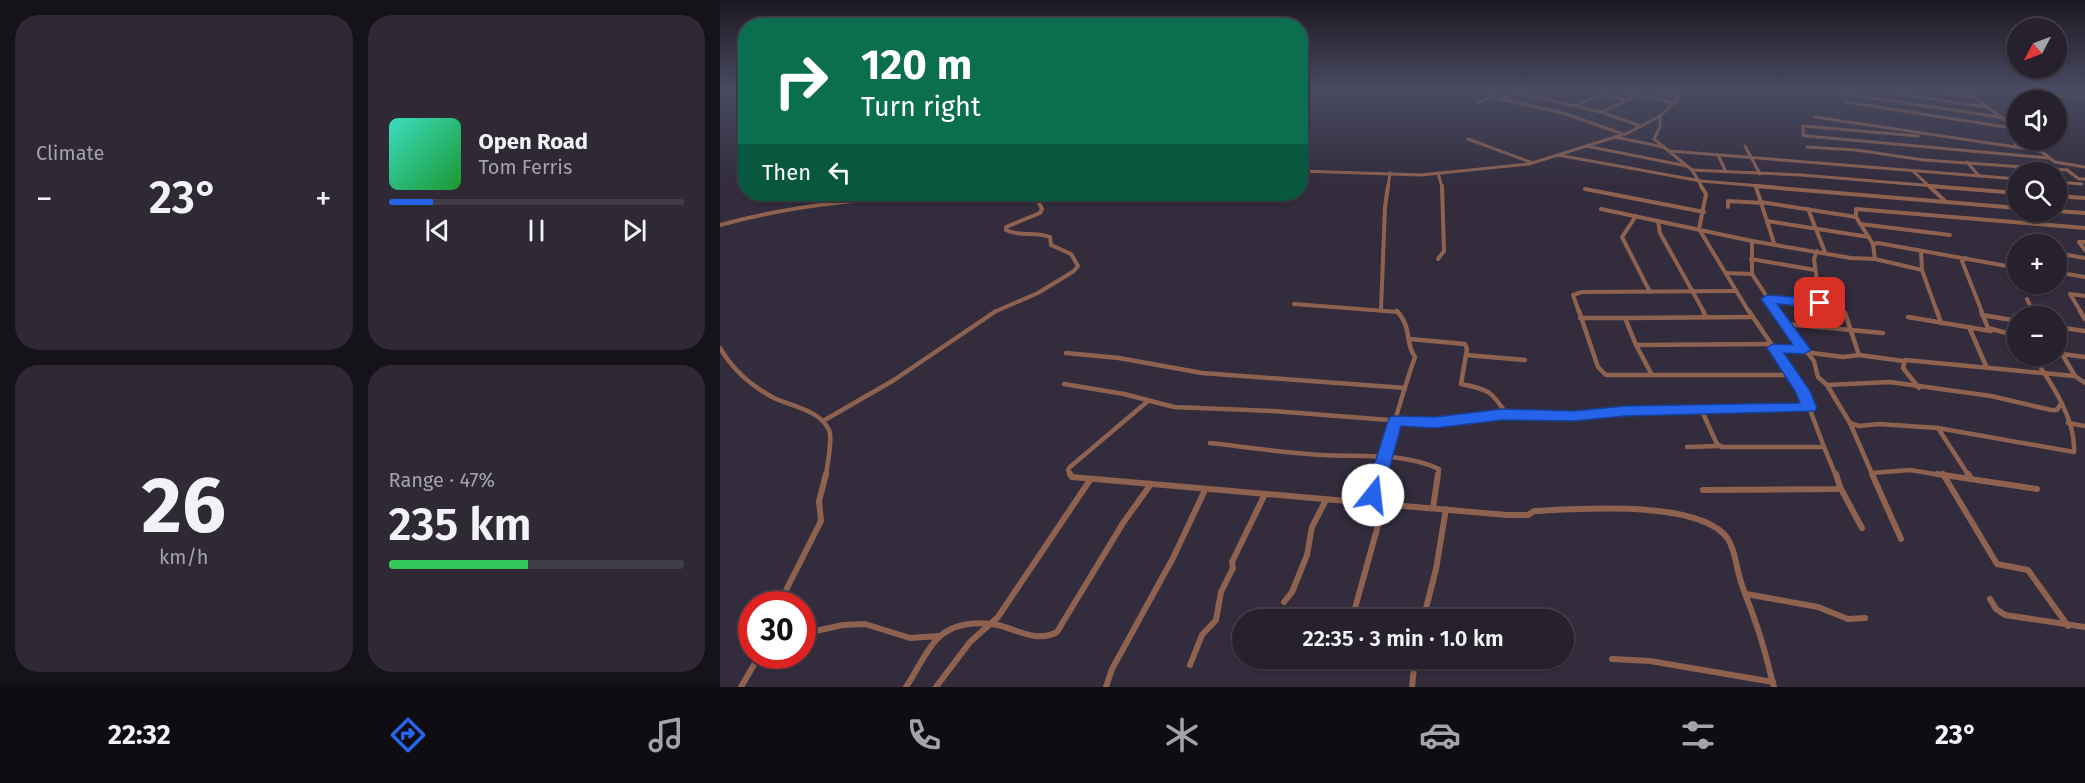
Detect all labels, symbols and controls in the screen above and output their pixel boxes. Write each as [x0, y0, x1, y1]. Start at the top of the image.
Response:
north arrow [2007, 18, 2067, 78]
map controls [2007, 18, 2067, 366]
text: 120 m [861, 40, 972, 90]
icon: right [762, 42, 840, 120]
button: sound [2007, 90, 2067, 150]
text: Turn right [861, 91, 981, 123]
text: Open Road [479, 128, 588, 155]
text: Climate [36, 141, 104, 165]
text: Tom Ferris [479, 155, 572, 179]
icon: left [823, 156, 856, 189]
text: Then [762, 159, 811, 186]
button: search [2007, 162, 2067, 222]
text: 23° [149, 171, 218, 225]
text: − [36, 179, 53, 219]
text: + [315, 179, 332, 219]
icon: previous [421, 214, 454, 247]
icon: pause [520, 214, 553, 247]
icon: next [618, 214, 651, 247]
button: + [2007, 234, 2067, 294]
pin [1794, 277, 1845, 328]
icon: arrive [1803, 286, 1836, 319]
button: − [2007, 306, 2067, 366]
text: 26 [142, 459, 226, 553]
position arrow [1341, 463, 1405, 527]
text: Range · 47% [389, 468, 495, 492]
text: 235 km [389, 498, 532, 552]
text: km/h [159, 545, 209, 569]
speed limit sign: 30 [738, 591, 816, 669]
text: 22:35 · 3 min · 1.0 km [1302, 625, 1504, 652]
icon: directions [387, 714, 429, 756]
icon: music [645, 714, 687, 756]
icon: phone [903, 714, 945, 756]
icon: climate [1161, 714, 1203, 756]
icon: car [1419, 714, 1461, 756]
icon: filters [1677, 714, 1719, 756]
text: 22:32 [108, 719, 171, 751]
text: 23° [1935, 719, 1977, 751]

